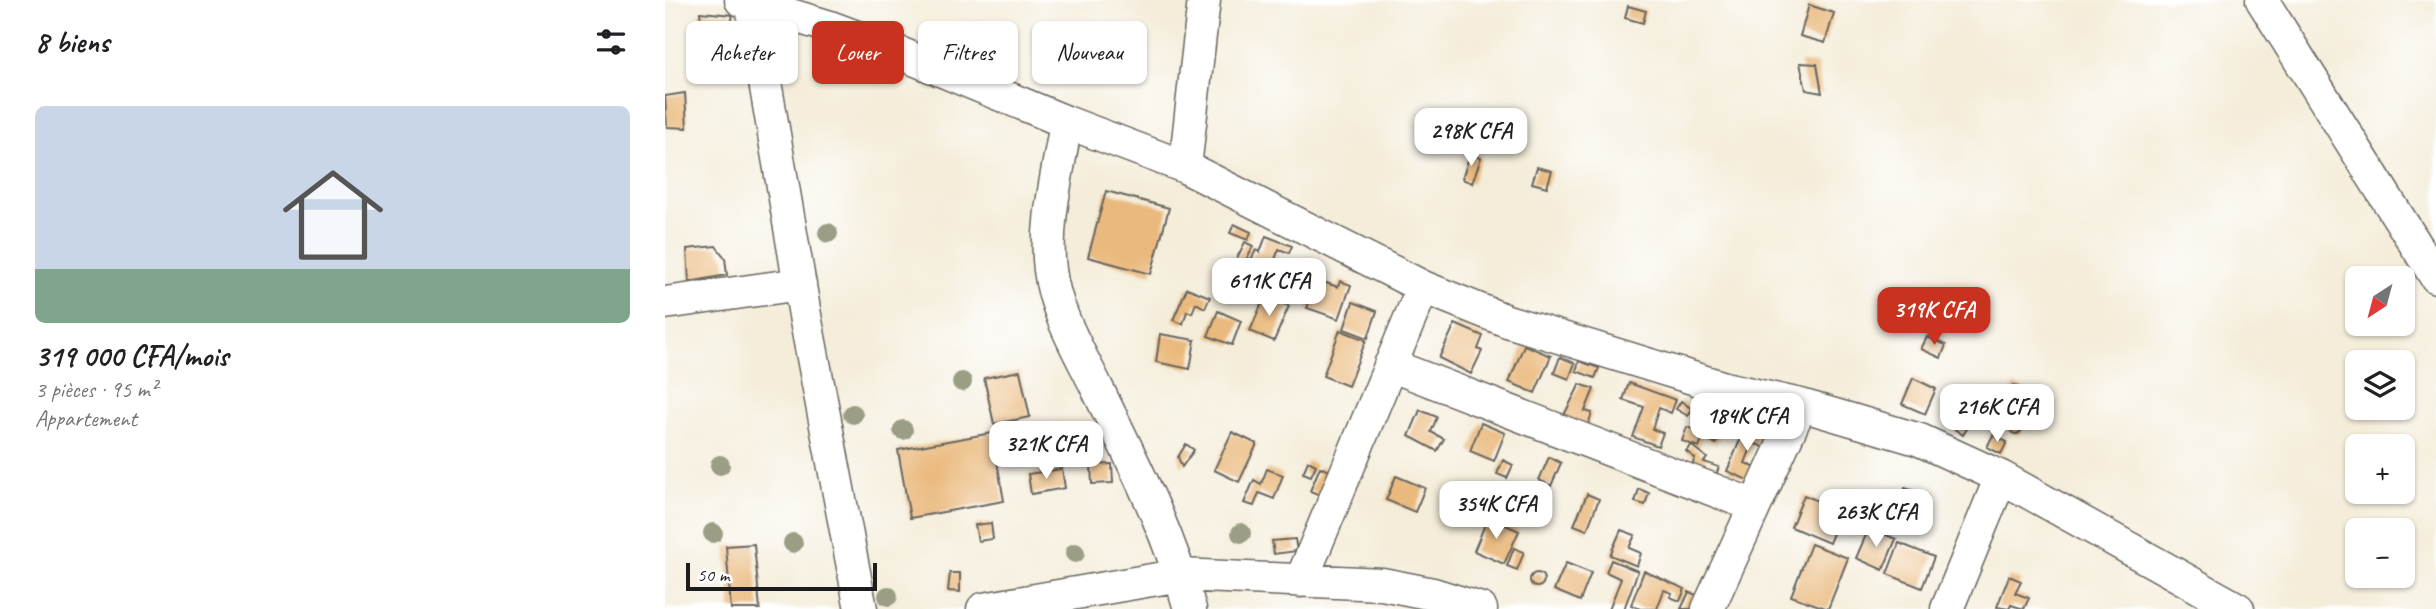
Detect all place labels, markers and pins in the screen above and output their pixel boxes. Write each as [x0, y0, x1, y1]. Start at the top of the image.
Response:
pin: 298K CFA [1399, 108, 1543, 168]
pin: 611K CFA [1197, 258, 1341, 318]
pin: 319K CFA [1862, 288, 2006, 347]
pin: 216K CFA [1925, 384, 2069, 444]
pin: 184K CFA [1675, 393, 1819, 453]
pin: 321K CFA [974, 421, 1118, 481]
pin: 354K CFA [1424, 482, 1568, 541]
pin: 263K CFA [1804, 490, 1948, 549]

